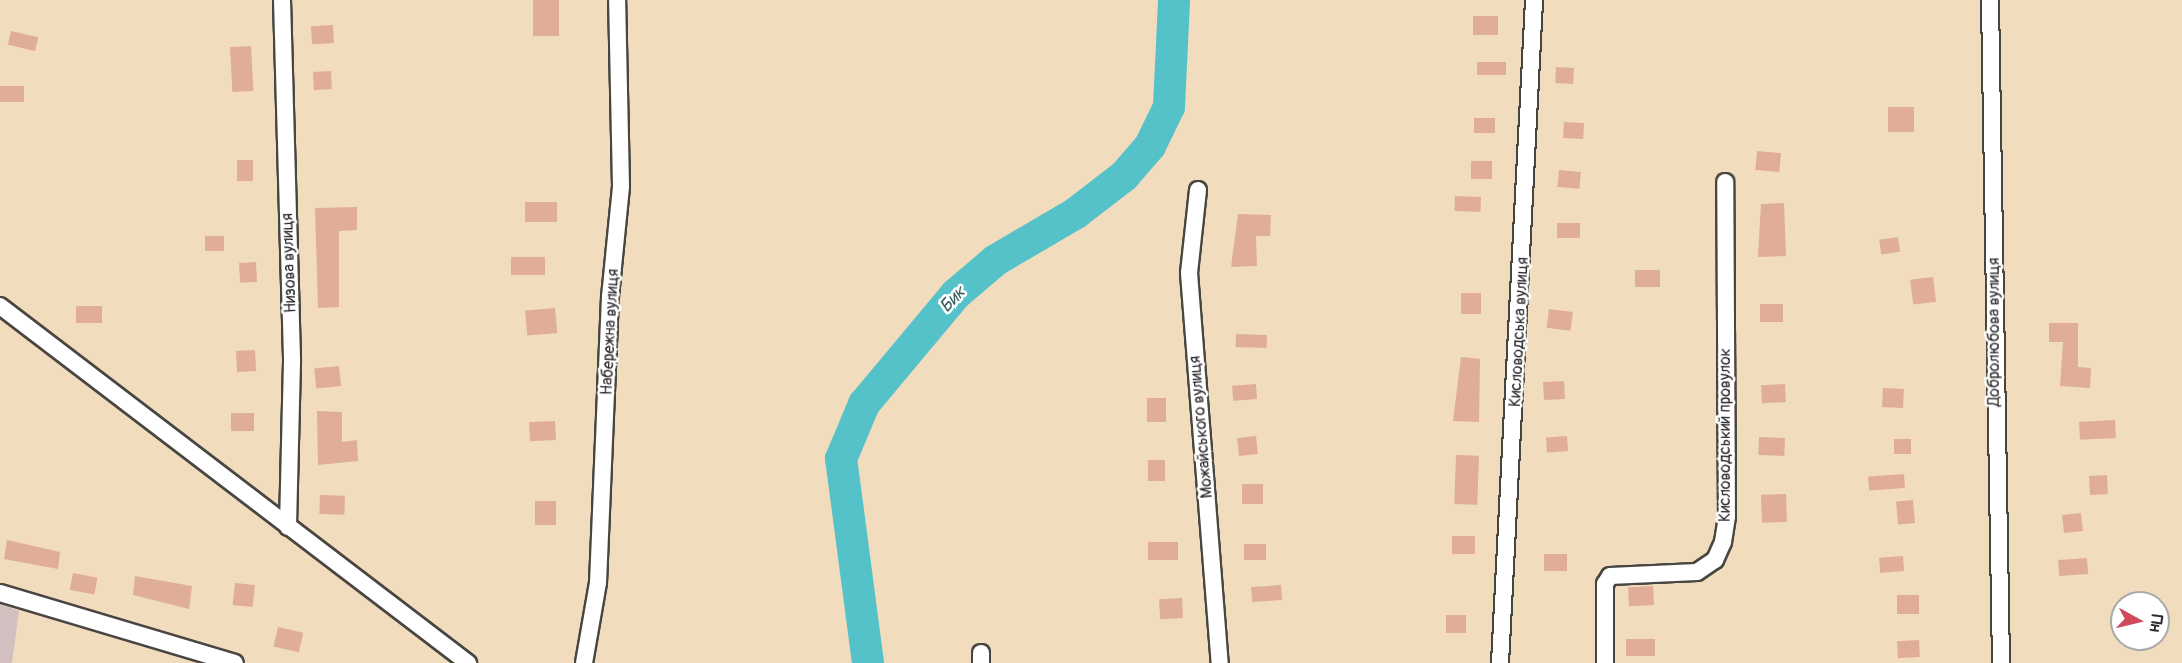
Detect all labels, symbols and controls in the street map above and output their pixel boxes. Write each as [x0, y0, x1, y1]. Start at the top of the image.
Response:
street label: Низова вулиця [278, 213, 300, 313]
street label: Кисловодська вулиця [1505, 257, 1533, 407]
street label: Добролюбова вулиця [1984, 258, 2004, 406]
street label: Набережна вулиця [597, 268, 623, 396]
water label: Бик [936, 282, 970, 318]
street label: Кисловодський провулок [1715, 348, 1735, 522]
street label: Можайського вулиця [1185, 355, 1217, 499]
north arrow [2110, 591, 2170, 651]
text: Пн [2145, 613, 2167, 633]

